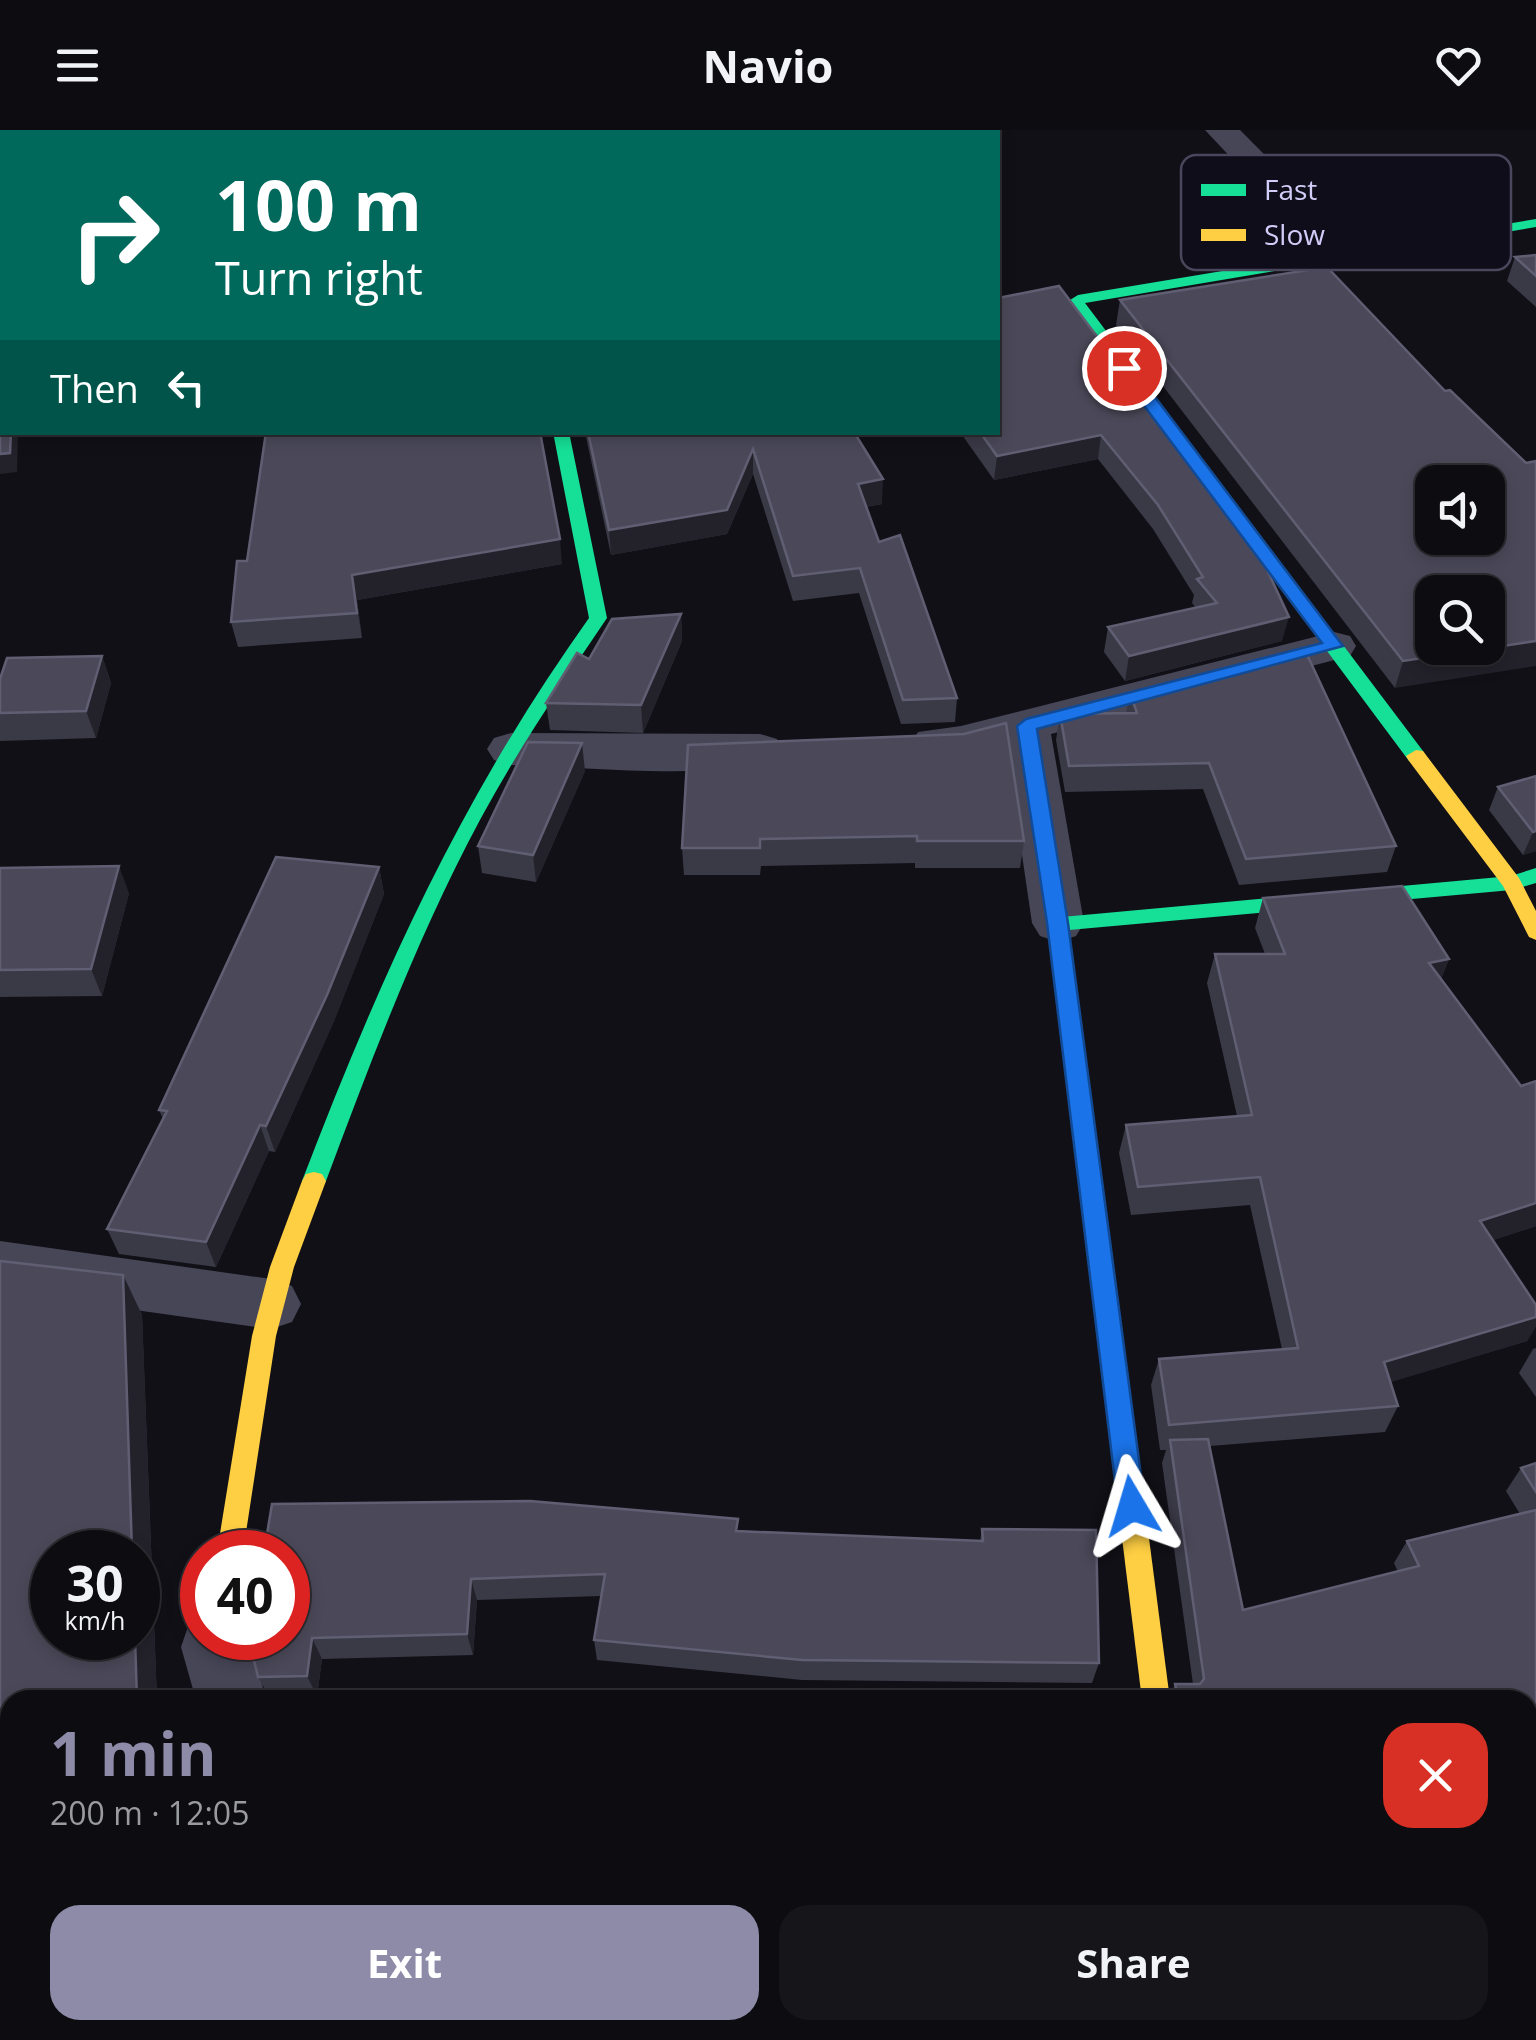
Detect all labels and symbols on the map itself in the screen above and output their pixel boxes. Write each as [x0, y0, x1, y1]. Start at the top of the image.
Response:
legend [1181, 155, 1511, 270]
text: Fast [1264, 170, 1317, 208]
text: Slow [1264, 215, 1325, 253]
pin [1082, 326, 1167, 411]
position arrow [1080, 1454, 1184, 1558]
speed limit sign: 40 [180, 1530, 310, 1660]

